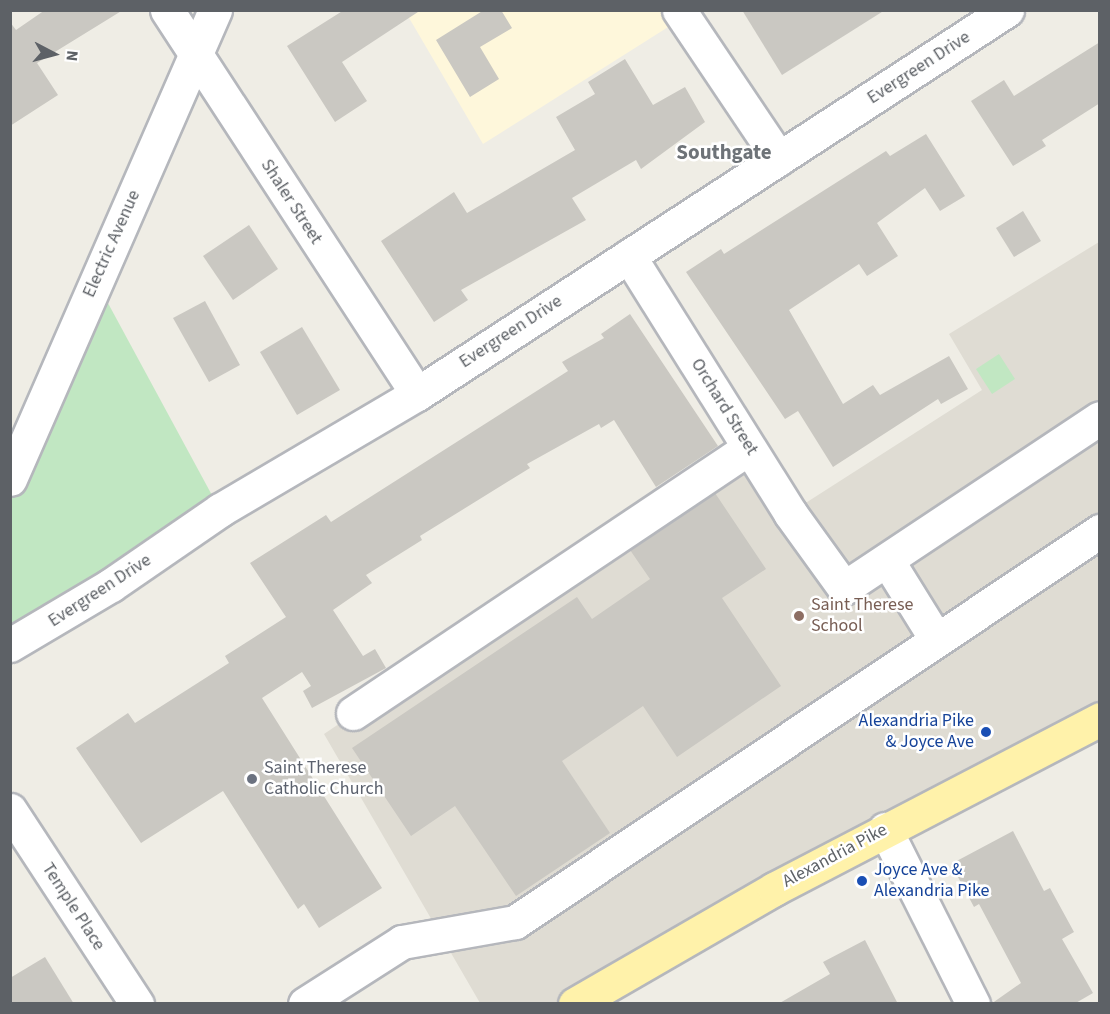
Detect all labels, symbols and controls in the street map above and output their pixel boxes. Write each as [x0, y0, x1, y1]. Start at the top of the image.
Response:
north arrow [24, 24, 84, 84]
street label: Evergreen Drive [864, 27, 974, 109]
text: N [60, 49, 83, 62]
district label: Southgate [676, 139, 772, 165]
street label: Shaler Street [256, 155, 326, 249]
street label: Electric Avenue [79, 187, 145, 301]
street label: Evergreen Drive [456, 291, 566, 373]
street label: Orchard Street [686, 355, 762, 459]
street label: Evergreen Drive [45, 550, 155, 632]
place label: Saint Therese School [811, 595, 913, 638]
marker: Saint Therese School [792, 609, 806, 623]
place label: Alexandria Pike & Joyce Ave [859, 711, 974, 754]
marker: Alexandria Pike & Joyce Ave [979, 725, 993, 739]
place label: Saint Therese Catholic Church [264, 758, 383, 800]
marker: Saint Therese Catholic Church [245, 772, 259, 786]
street label: Alexandria Pike [779, 819, 891, 893]
street label: Temple Place [37, 859, 109, 955]
place label: Joyce Ave & Alexandria Pike [874, 860, 989, 902]
marker: Joyce Ave & Alexandria Pike [855, 874, 869, 888]

